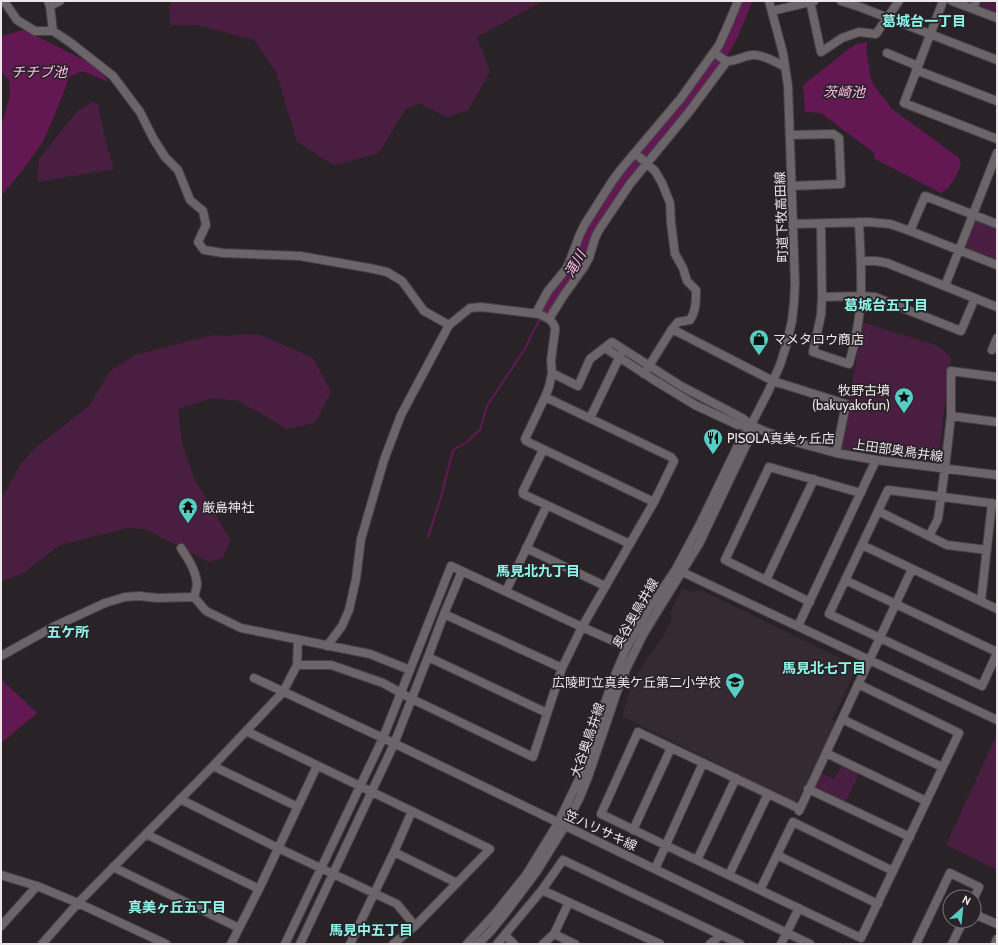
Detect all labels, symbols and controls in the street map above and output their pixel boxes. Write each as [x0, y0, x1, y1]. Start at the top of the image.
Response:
district label: 葛城台一丁目 [882, 12, 966, 30]
water label: チチブ池 [11, 63, 69, 81]
water label: 茨崎池 [823, 83, 867, 101]
street label: 町道下牧高田線 [771, 171, 791, 263]
water label: 滝川 [560, 246, 591, 281]
district label: 葛城台五丁目 [844, 296, 928, 314]
shop icon: マメタロウ商店 [748, 328, 770, 356]
place label: マメタロウ商店 [773, 331, 864, 347]
place label: 牧野古墳 (bakuyakofun) [812, 382, 890, 413]
place icon: 牧野古墳 (bakuyakofun) [893, 386, 915, 414]
restaurant icon: PISOLA真美ヶ丘店 [702, 427, 724, 455]
place label: PISOLA真美ヶ丘店 [727, 430, 835, 446]
street label: 上田部奥鳥井線 [852, 436, 944, 464]
temple icon: 厳島神社 [177, 496, 199, 524]
place label: 厳島神社 [202, 499, 254, 515]
district label: 馬見北九丁目 [496, 562, 580, 580]
street label: 奥谷奥鳥井線 [609, 575, 661, 651]
district label: 五ケ所 [47, 623, 89, 641]
district label: 馬見北七丁目 [782, 659, 866, 677]
school or university icon: 広陵町立真美ケ丘第二小学校 [724, 671, 746, 699]
place label: 広陵町立真美ケ丘第二小学校 [552, 674, 721, 690]
street label: 大谷奥鳥井線 [567, 701, 607, 779]
street label: 笠ハリサキ線 [562, 806, 640, 854]
north arrow [942, 889, 982, 929]
text: N [960, 892, 973, 908]
district label: 真美ヶ丘五丁目 [128, 898, 226, 916]
district label: 馬見中五丁目 [329, 921, 413, 939]

